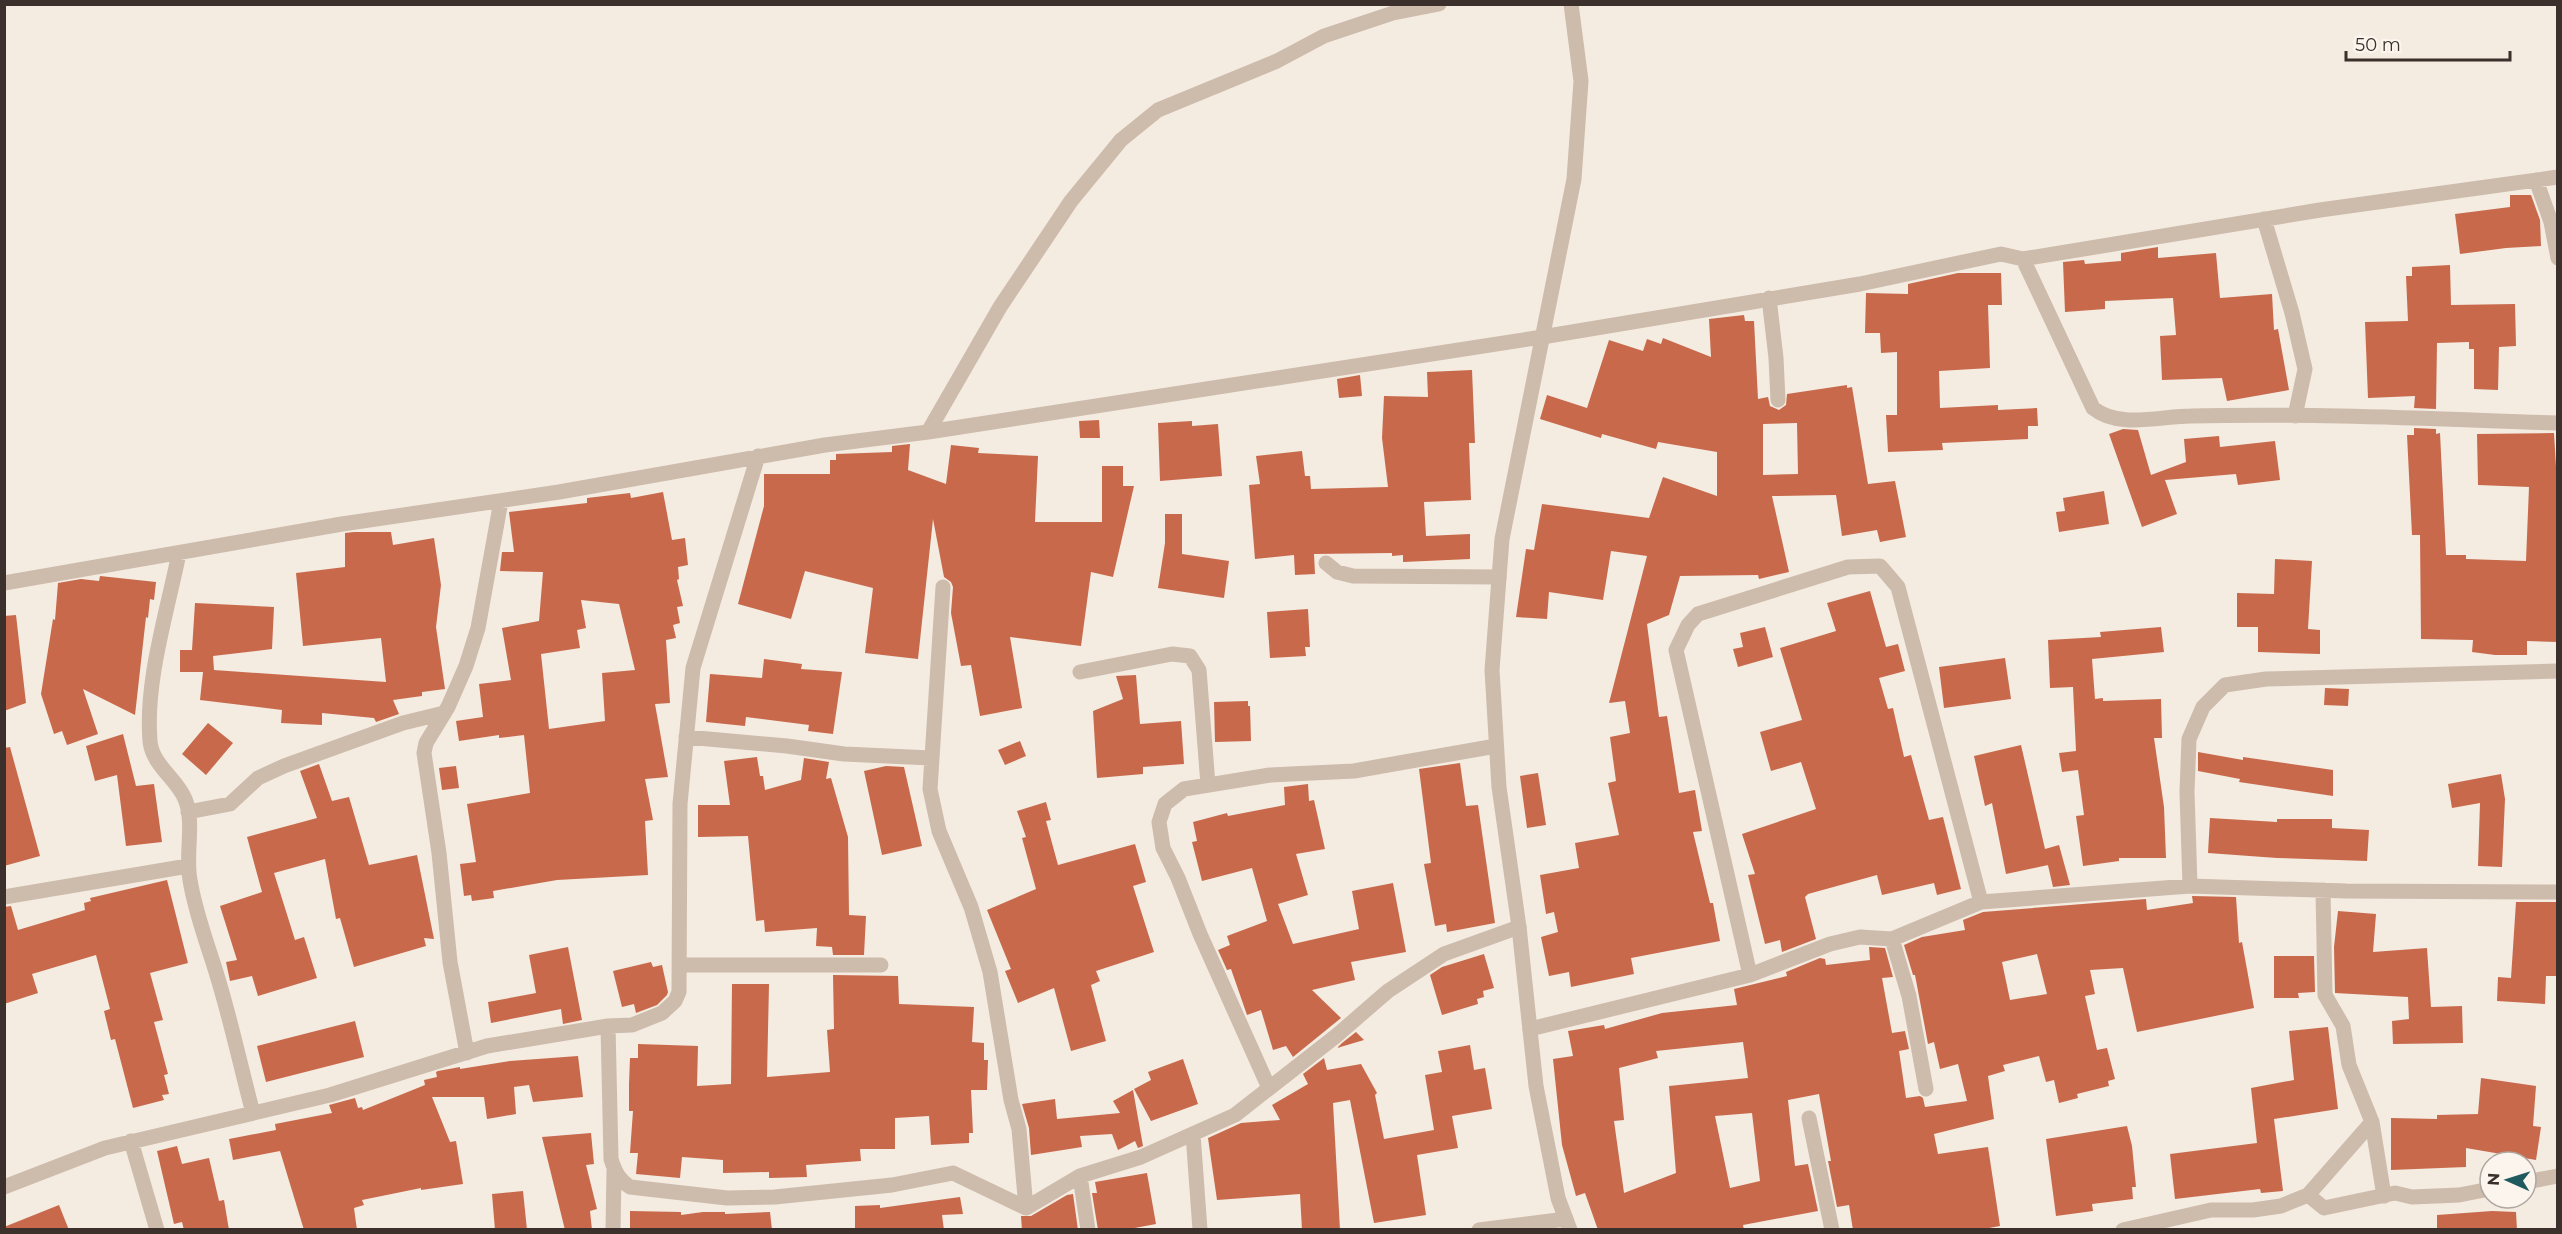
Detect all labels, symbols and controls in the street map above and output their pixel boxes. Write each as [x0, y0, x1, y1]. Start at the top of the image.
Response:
scale bar [2346, 24, 2510, 62]
text: 50 m [2355, 34, 2401, 56]
north arrow [2478, 1150, 2538, 1210]
text: N [2484, 1172, 2503, 1186]

